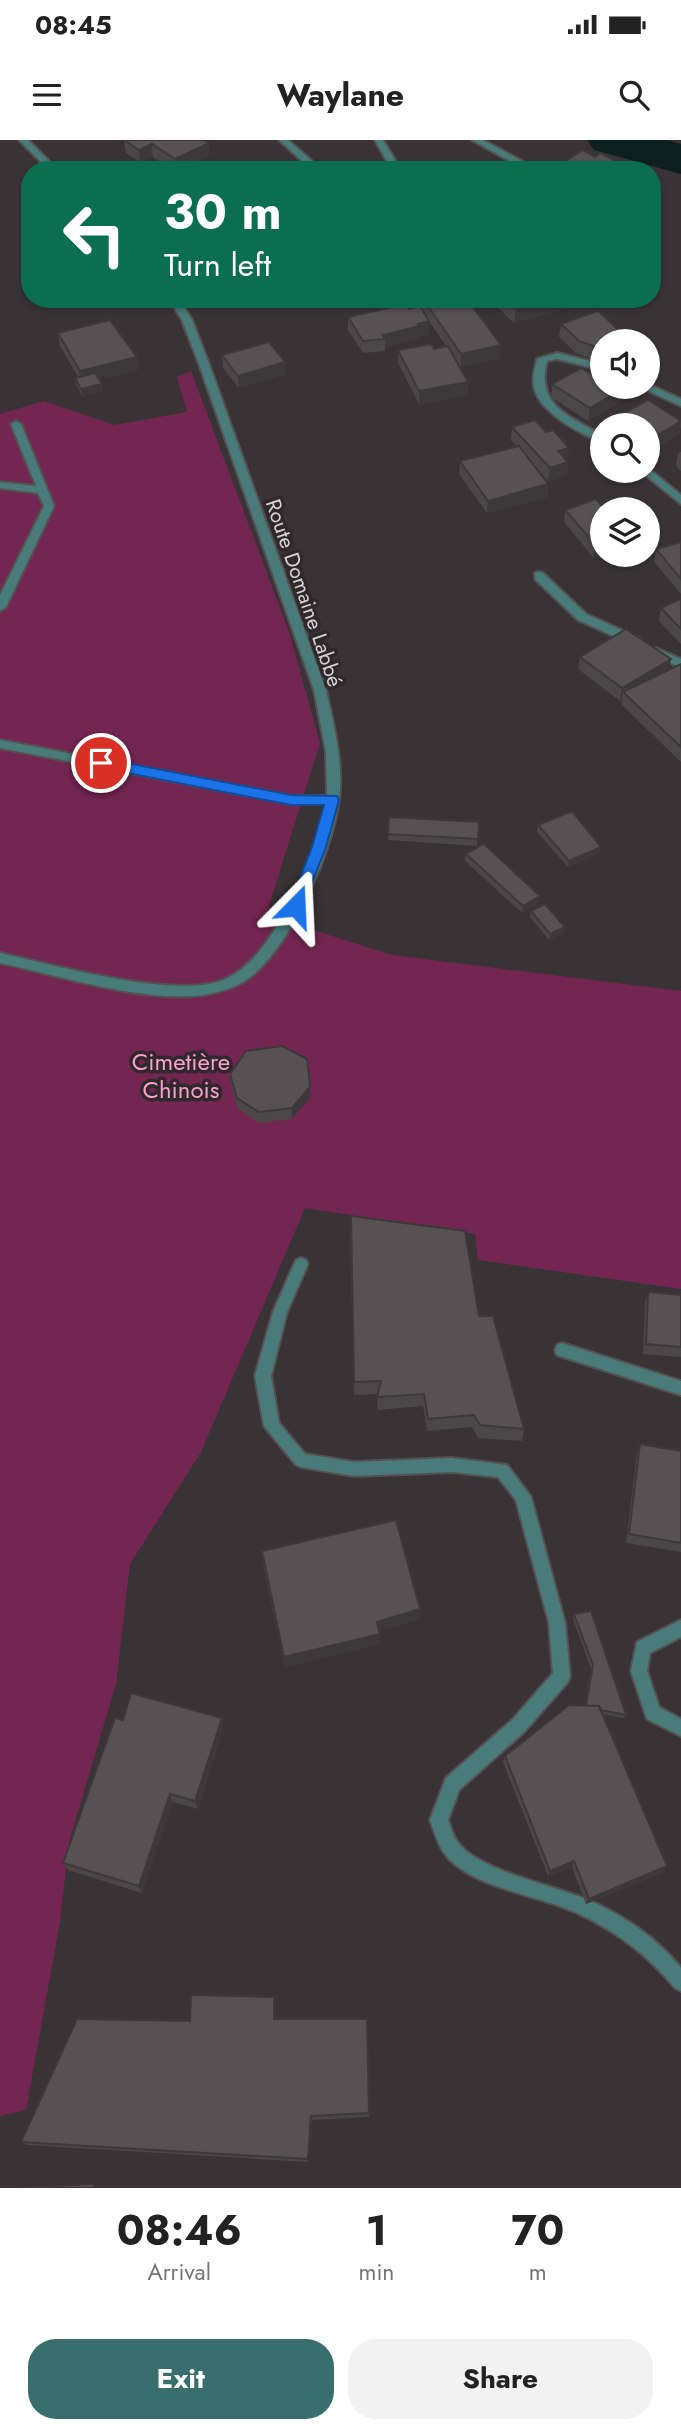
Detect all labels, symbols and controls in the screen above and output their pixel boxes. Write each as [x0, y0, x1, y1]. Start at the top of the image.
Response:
text: 08:45 [35, 6, 112, 44]
text: Waylane [277, 72, 404, 118]
icon: menu [28, 76, 66, 114]
icon: search [615, 76, 653, 114]
text: 30 m [164, 177, 282, 247]
icon: left [49, 189, 140, 280]
text: Turn left [164, 242, 271, 288]
map controls [590, 329, 660, 567]
button: sound [590, 329, 660, 399]
button: search [590, 413, 660, 483]
street label: Route Domaine Labbé [258, 495, 350, 691]
button: layers [590, 497, 660, 567]
pin [71, 733, 131, 793]
icon: arrive [82, 744, 120, 782]
position arrow [259, 869, 333, 943]
park label: Cimetière Chinois [132, 1044, 230, 1107]
text: 08:46 [117, 2200, 242, 2261]
text: 1 [366, 2200, 387, 2261]
text: 70 [511, 2200, 564, 2261]
text: Arrival [148, 2255, 211, 2289]
text: min [358, 2255, 394, 2289]
text: m [529, 2255, 547, 2289]
button: Exit [28, 2339, 334, 2419]
button: Share [348, 2339, 653, 2419]

